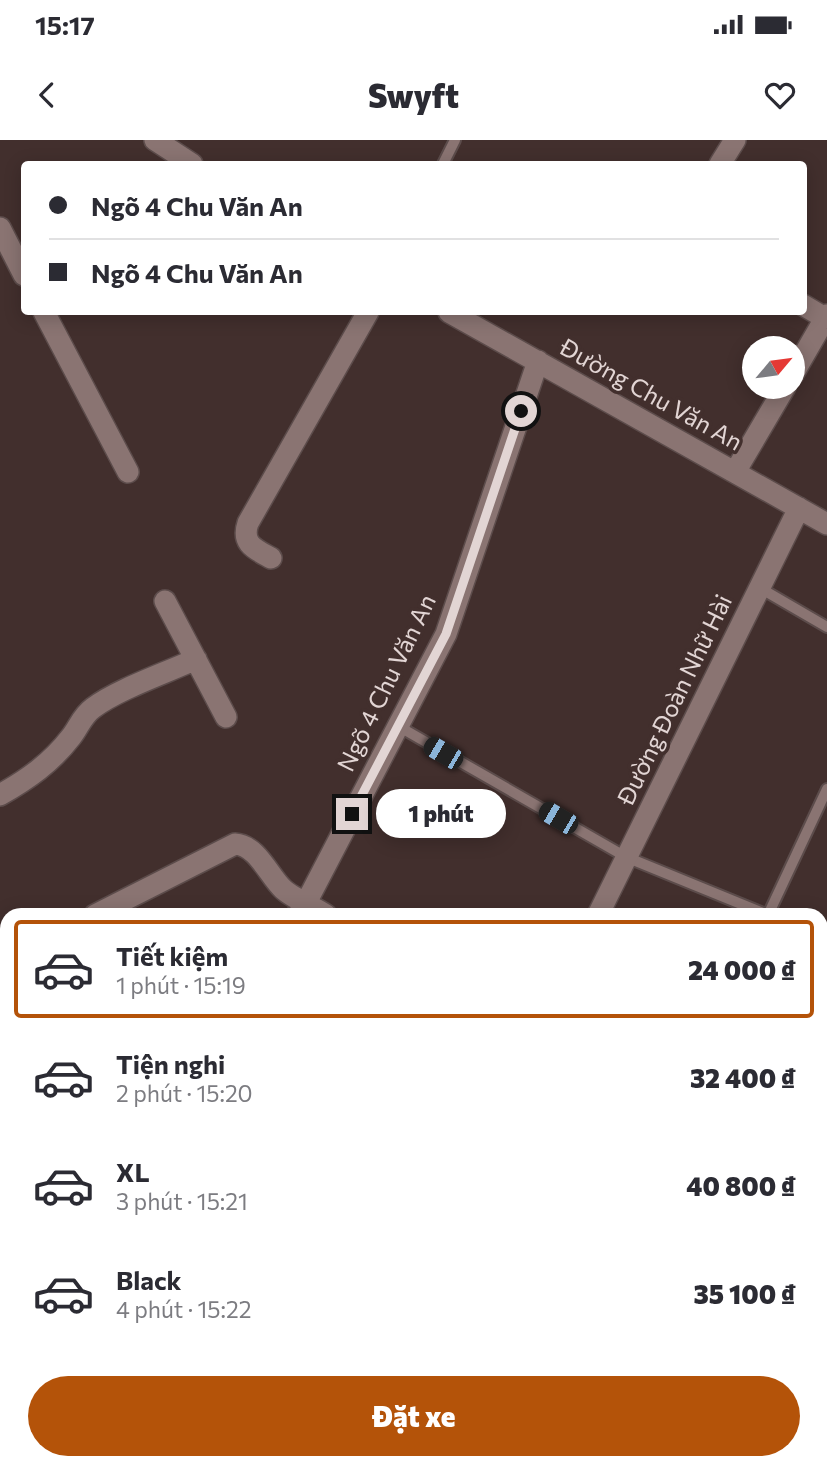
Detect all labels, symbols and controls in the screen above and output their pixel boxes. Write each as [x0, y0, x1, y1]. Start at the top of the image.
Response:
text: 15:17 [35, 9, 95, 40]
text: Swyft [368, 75, 459, 115]
icon: back [28, 76, 66, 114]
icon: heart [761, 76, 799, 114]
text: Ngõ 4 Chu Văn An [91, 190, 303, 221]
text: Ngõ 4 Chu Văn An [91, 257, 303, 288]
street label: Đường Chu Văn An [555, 331, 748, 456]
north arrow [742, 336, 805, 399]
map controls [742, 336, 805, 399]
route start [505, 395, 537, 427]
street label: Ngõ 4 Chu Văn An [330, 589, 441, 776]
street label: Đường Đoàn Nhữ Hài [610, 589, 737, 810]
car [420, 733, 467, 773]
callout: 1 phút [376, 790, 506, 838]
route end [336, 798, 368, 830]
car [535, 798, 582, 838]
text: 1 phút [408, 799, 474, 827]
icon: car [32, 938, 95, 1001]
text: Tiết kiệm [116, 940, 228, 971]
text: 24 000 ₫ [688, 954, 796, 985]
text: 1 phút · 15:19 [116, 971, 246, 999]
icon: car [32, 1046, 95, 1109]
text: Tiện nghi [116, 1048, 225, 1079]
text: 32 400 ₫ [690, 1062, 796, 1093]
text: 2 phút · 15:20 [116, 1079, 253, 1107]
icon: car [32, 1154, 95, 1217]
text: XL [116, 1156, 150, 1187]
text: 40 800 ₫ [686, 1170, 796, 1201]
text: 3 phút · 15:21 [116, 1187, 248, 1215]
icon: car [32, 1262, 95, 1325]
text: Black [116, 1264, 182, 1295]
text: 35 100 ₫ [693, 1278, 796, 1309]
text: 4 phút · 15:22 [116, 1295, 251, 1323]
button: Đặt xe [28, 1376, 800, 1456]

